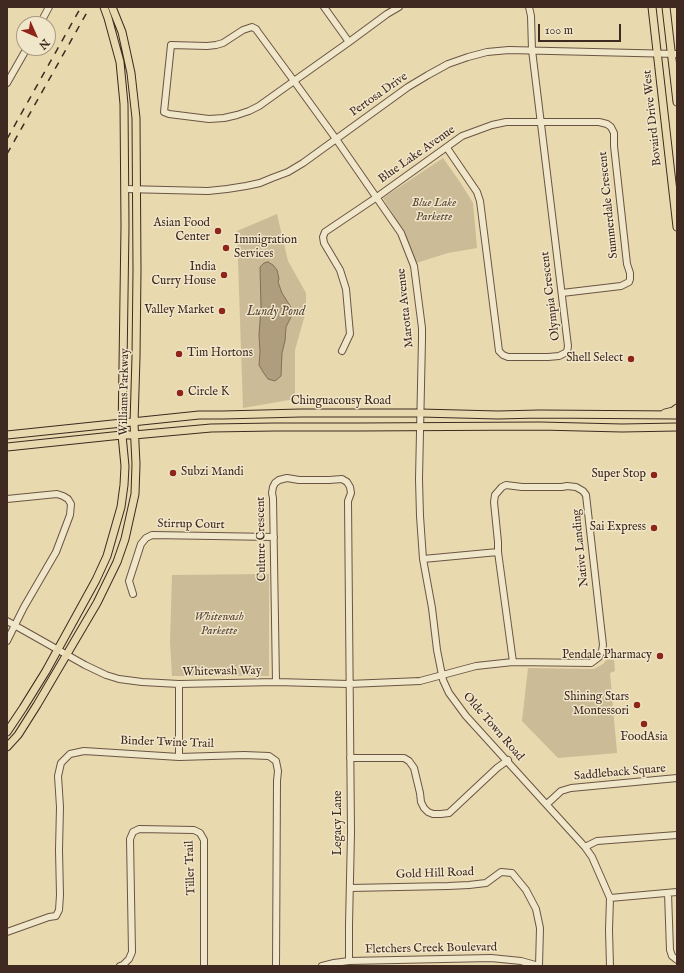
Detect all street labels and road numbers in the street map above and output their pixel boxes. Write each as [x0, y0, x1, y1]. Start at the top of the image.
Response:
street label: Bovaird Drive West [641, 69, 665, 167]
street label: Pertosa Drive [347, 70, 411, 120]
street label: Blue Lake Avenue [376, 123, 458, 187]
street label: Summerdale Crescent [596, 151, 622, 259]
street label: Olympia Crescent [538, 251, 564, 341]
street label: Marotta Avenue [395, 267, 417, 349]
street label: Williams Parkway [117, 348, 133, 436]
street label: Chinguacousy Road [291, 395, 391, 409]
street label: Culture Crescent [254, 496, 270, 582]
street label: Native Landing [570, 508, 592, 588]
street label: Stirrup Court [157, 517, 225, 533]
street label: Whitewash Way [182, 664, 262, 680]
street label: Olde Town Road [459, 690, 527, 764]
street label: Binder Twine Trail [120, 734, 214, 752]
street label: Saddleback Square [574, 762, 666, 784]
street label: Legacy Lane [332, 790, 346, 856]
street label: Tiller Trail [183, 840, 199, 896]
street label: Gold Hill Road [396, 865, 474, 883]
street label: Fletchers Creek Boulevard [365, 941, 497, 957]

